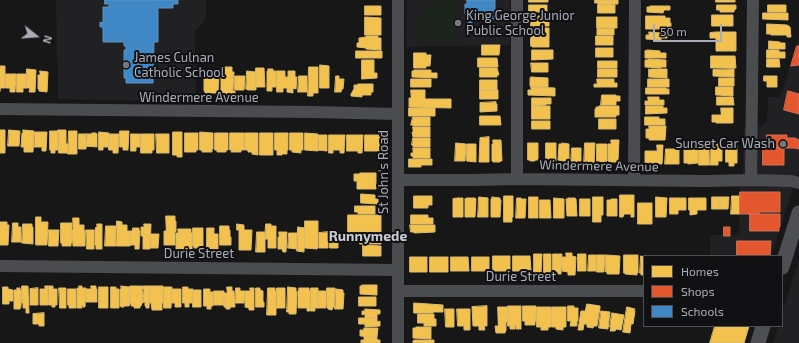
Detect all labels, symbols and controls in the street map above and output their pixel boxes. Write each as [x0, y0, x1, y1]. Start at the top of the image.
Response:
place label: King George Junior Public School [466, 8, 575, 39]
north arrow [16, 16, 56, 56]
scale bar [655, 16, 724, 42]
marker: King George Junior Public School [453, 18, 463, 28]
text: 50 m [660, 24, 687, 38]
text: N [41, 34, 55, 45]
place label: James Culnan Catholic School [134, 50, 225, 81]
marker: James Culnan Catholic School [121, 60, 131, 70]
street label: Windermere Avenue [139, 90, 259, 106]
street label: St John's Road [376, 130, 392, 214]
place label: Sunset Car Wash [675, 136, 775, 152]
marker: Sunset Car Wash [778, 139, 788, 149]
street label: Windermere Avenue [539, 157, 659, 175]
district label: Runnymede [329, 228, 407, 244]
street label: Durie Street [164, 246, 234, 262]
legend [643, 255, 783, 327]
text: Homes [681, 264, 719, 278]
street label: Durie Street [486, 269, 556, 285]
text: Shops [681, 284, 715, 298]
text: Schools [681, 304, 724, 318]

